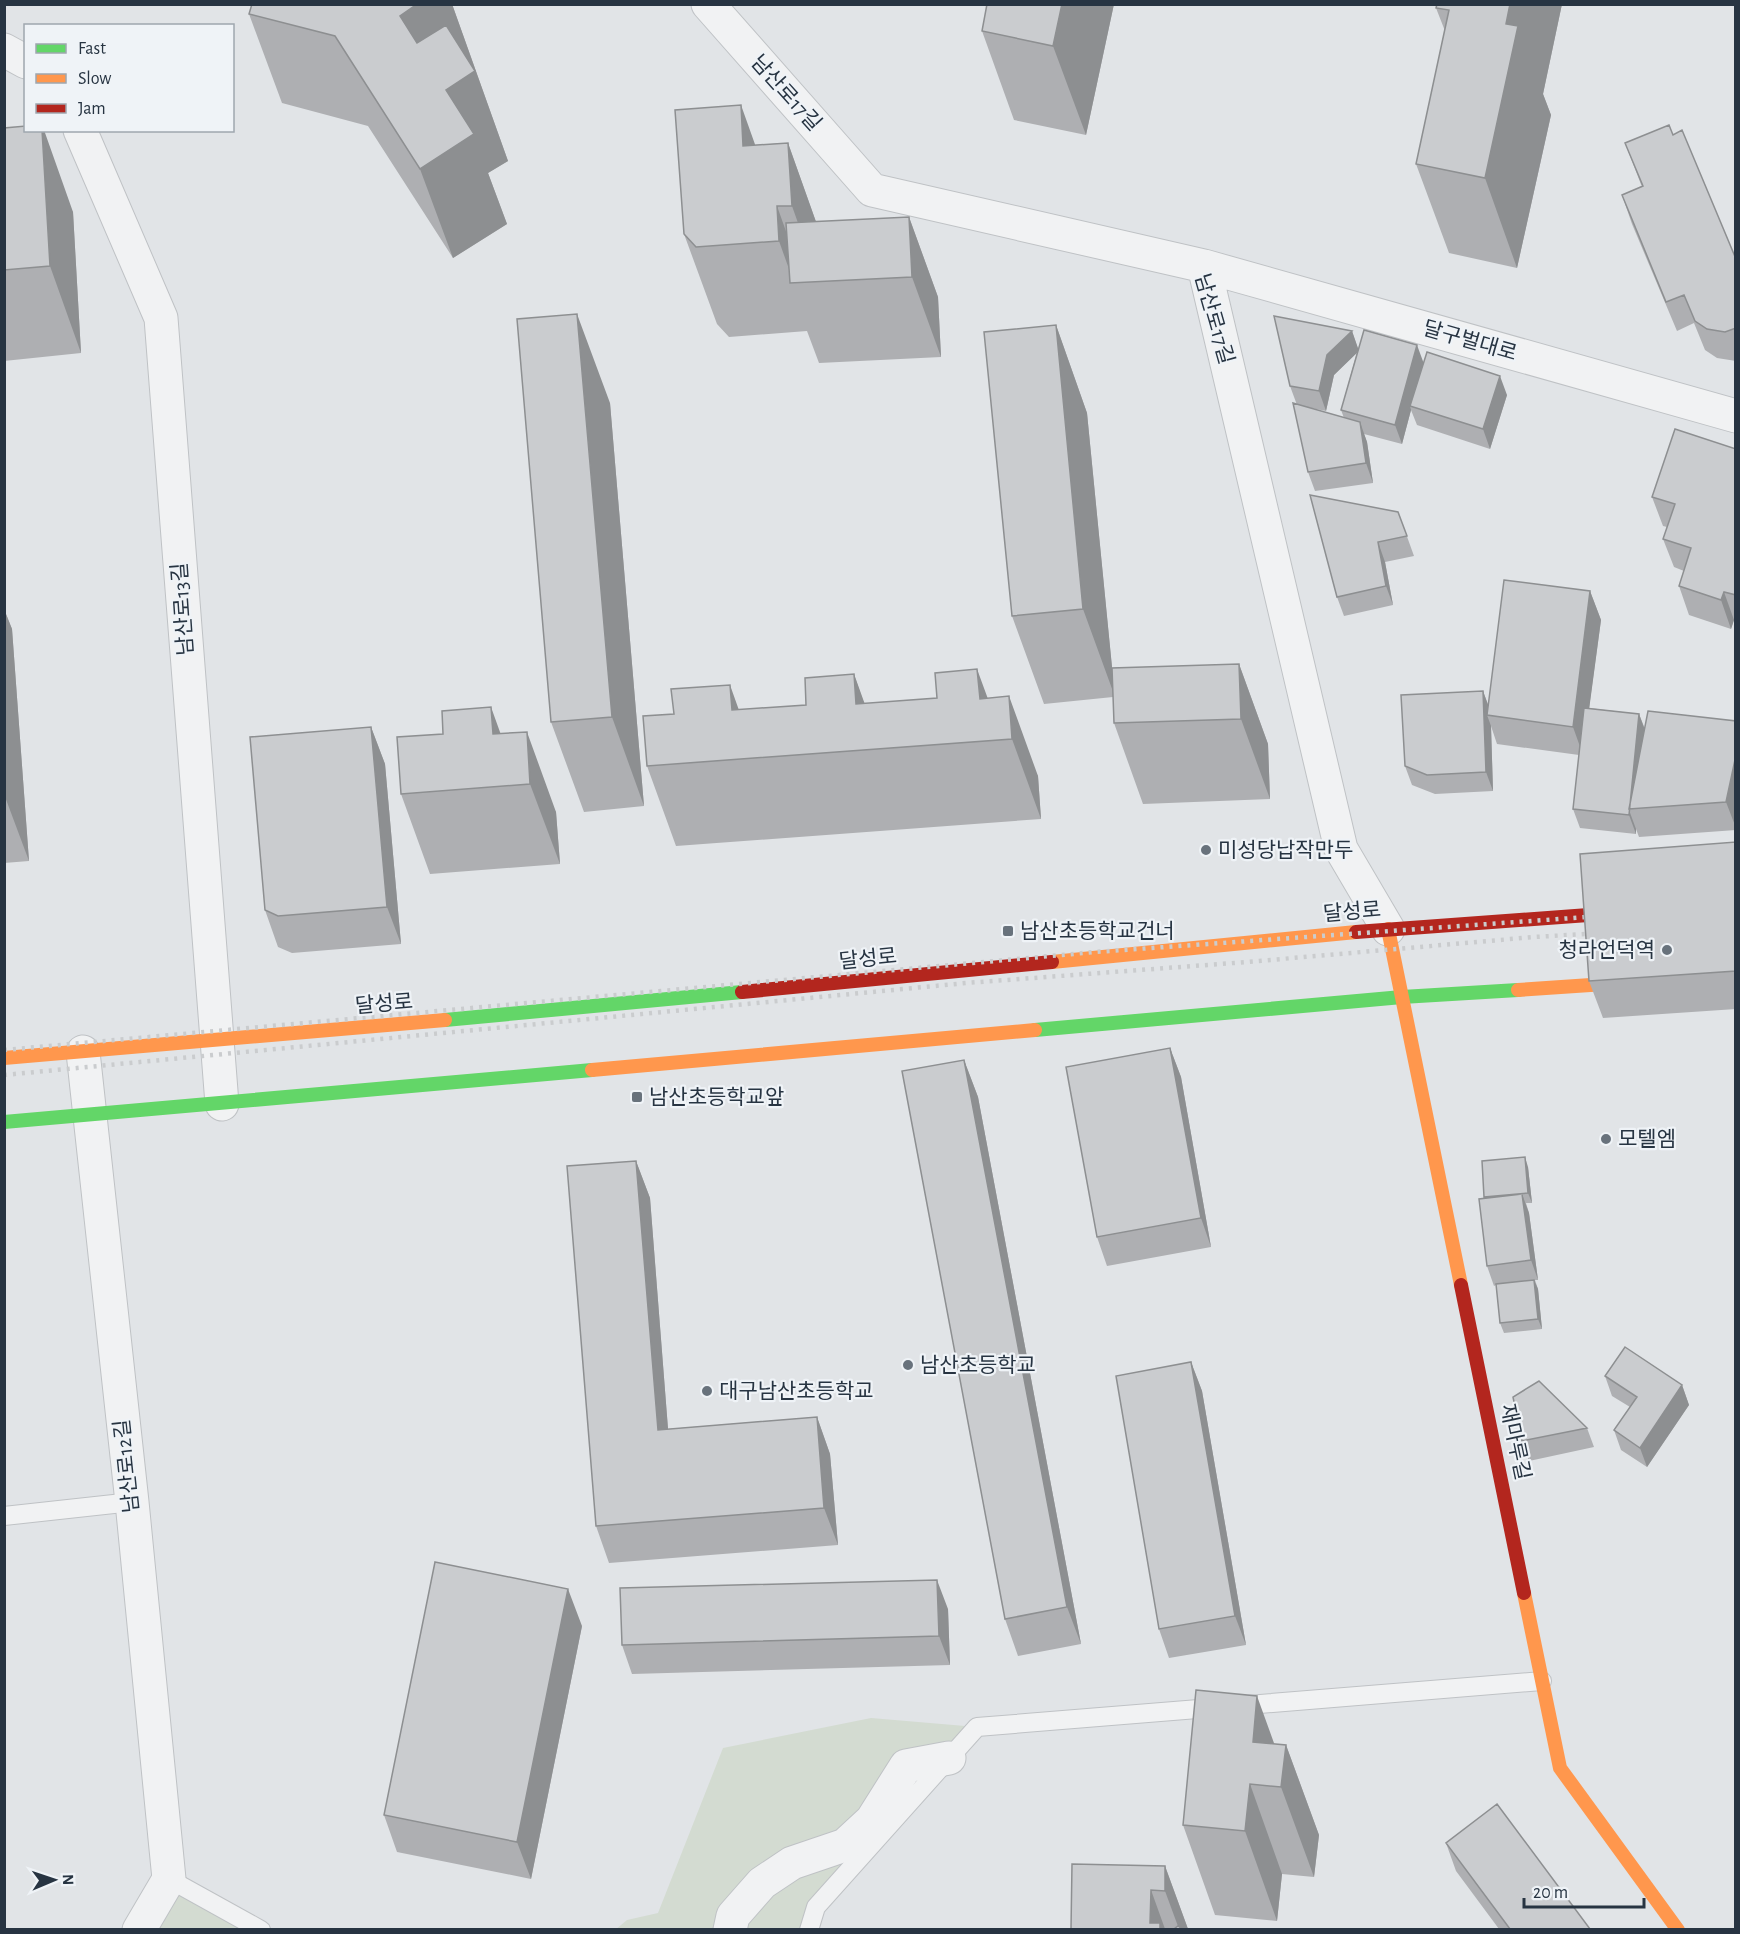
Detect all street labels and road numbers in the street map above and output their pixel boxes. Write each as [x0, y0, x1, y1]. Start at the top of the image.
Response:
street label: 남산로17길 [747, 51, 826, 135]
street label: 남산로17길 [1191, 271, 1238, 367]
street label: 달구벌대로 [1421, 317, 1520, 364]
street label: 남산로13길 [168, 562, 197, 656]
street label: 달성로 [1322, 898, 1382, 925]
street label: 달성로 [838, 945, 898, 972]
street label: 달성로 [354, 990, 414, 1017]
street label: 재마루길 [1497, 1402, 1534, 1482]
street label: 남산로12길 [111, 1418, 142, 1514]

